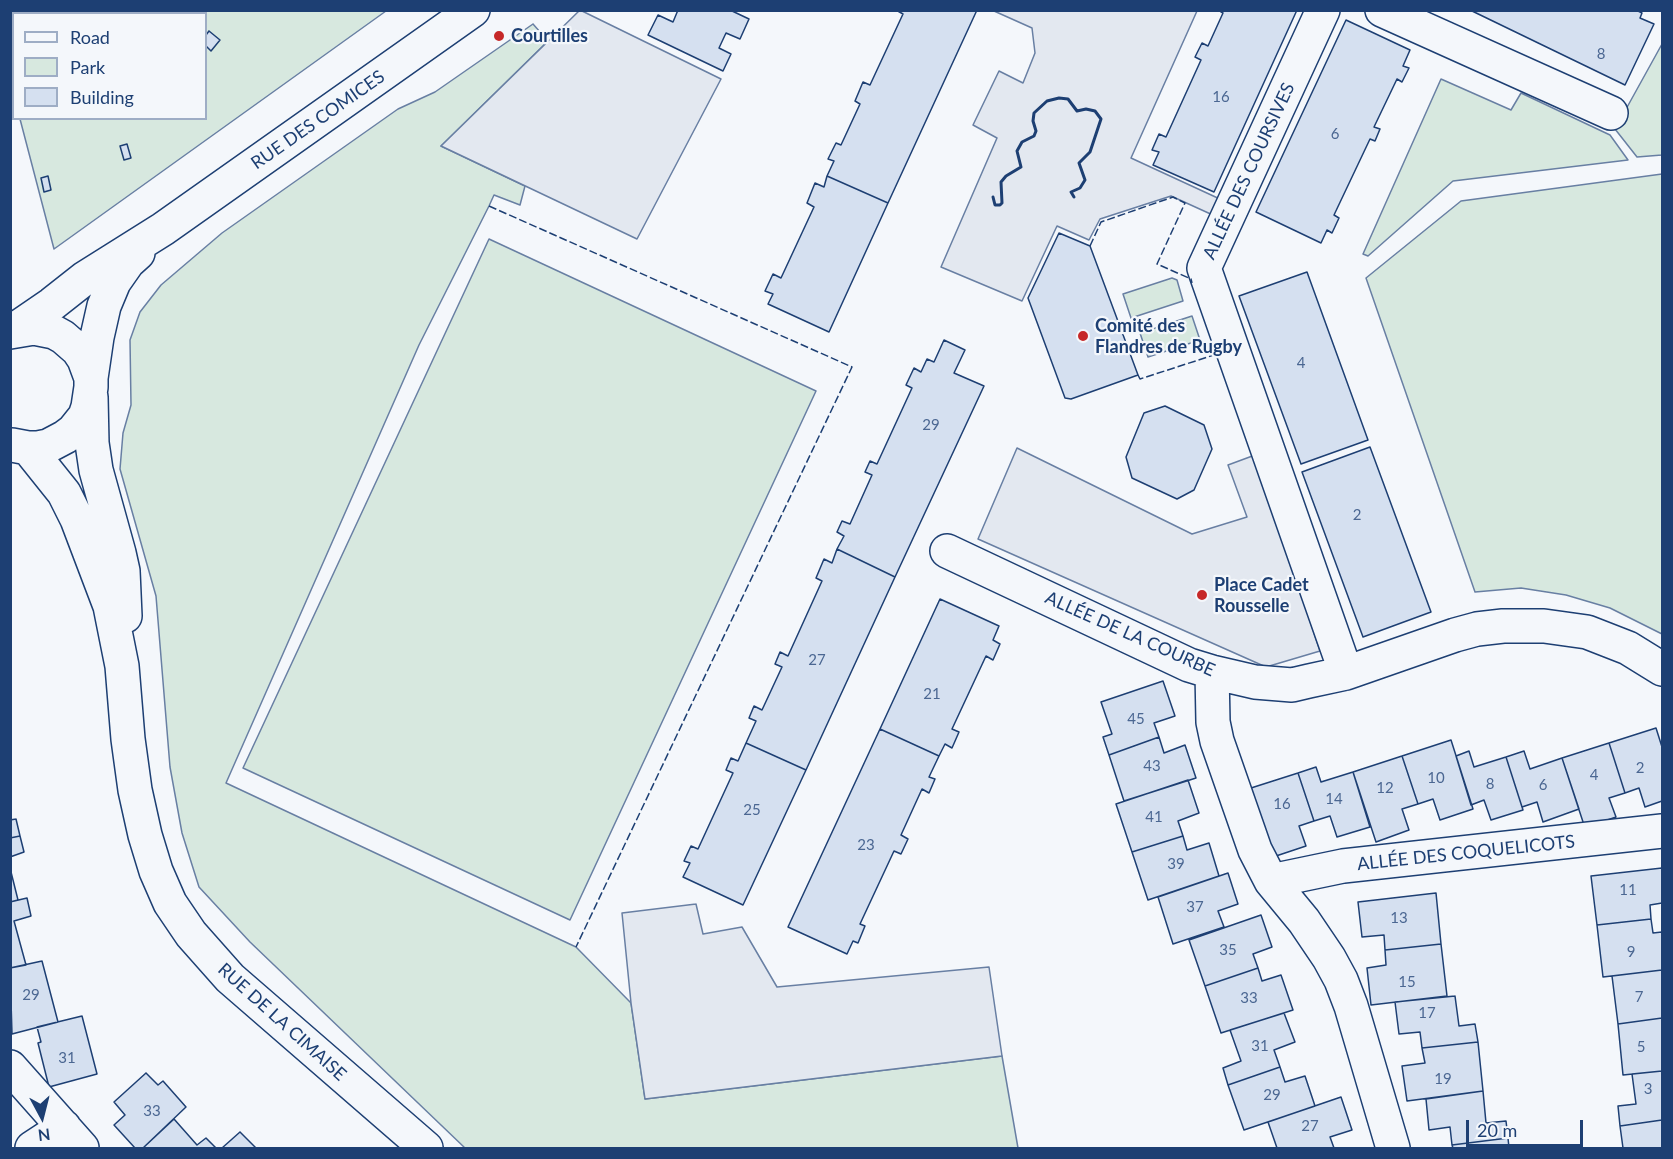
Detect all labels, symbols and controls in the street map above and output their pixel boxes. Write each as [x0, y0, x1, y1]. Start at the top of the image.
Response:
legend [12, 12, 207, 120]
place label: Courtilles [511, 25, 588, 47]
text: Road [70, 26, 110, 48]
marker: Courtilles [492, 29, 506, 43]
house number: 8 [1597, 45, 1605, 63]
text: Park [70, 56, 105, 78]
street label: RUE DES COMICES [247, 66, 389, 174]
street label: ALLÉE DES COURSIVES [1199, 79, 1299, 263]
text: Building [70, 86, 134, 108]
house number: 16 [1212, 88, 1230, 106]
house number: 6 [1331, 125, 1339, 143]
place label: Comité des Flandres de Rugby [1095, 315, 1242, 358]
marker: Comité des Flandres de Rugby [1076, 329, 1090, 343]
house number: 4 [1297, 354, 1305, 372]
house number: 29 [922, 416, 940, 434]
house number: 2 [1353, 506, 1361, 524]
place label: Place Cadet Rousselle [1214, 574, 1309, 616]
street label: ALLÉE DE LA COURBE [1042, 587, 1218, 681]
marker: Place Cadet Rousselle [1195, 588, 1209, 602]
house number: 27 [808, 651, 826, 669]
house number: 21 [923, 685, 941, 703]
house number: 45 [1127, 710, 1145, 728]
house number: 43 [1143, 757, 1161, 775]
house number: 2 [1636, 759, 1644, 777]
house number: 4 [1590, 766, 1598, 784]
house number: 10 [1427, 769, 1445, 787]
house number: 8 [1486, 775, 1494, 793]
house number: 6 [1539, 776, 1547, 794]
house number: 12 [1376, 779, 1394, 797]
house number: 14 [1325, 790, 1343, 808]
house number: 16 [1273, 795, 1291, 813]
house number: 25 [743, 801, 761, 819]
house number: 41 [1145, 808, 1163, 826]
street label: ALLÉE DES COQUELICOTS [1356, 831, 1576, 875]
house number: 23 [857, 836, 875, 854]
house number: 39 [1167, 855, 1185, 873]
house number: 11 [1619, 881, 1637, 899]
house number: 37 [1186, 898, 1204, 916]
house number: 13 [1390, 909, 1408, 927]
house number: 35 [1219, 941, 1237, 959]
house number: 9 [1627, 943, 1635, 961]
street label: RUE DE LA CIMAISE [213, 959, 351, 1085]
house number: 15 [1398, 973, 1416, 991]
house number: 29 [22, 986, 40, 1004]
house number: 7 [1635, 988, 1643, 1006]
house number: 33 [1240, 989, 1258, 1007]
house number: 17 [1418, 1004, 1436, 1022]
house number: 31 [1251, 1037, 1269, 1055]
house number: 5 [1637, 1038, 1645, 1056]
house number: 31 [58, 1049, 76, 1067]
house number: 19 [1434, 1070, 1452, 1088]
house number: 3 [1644, 1080, 1652, 1098]
house number: 29 [1263, 1086, 1281, 1104]
north arrow [12, 1087, 72, 1147]
house number: 33 [143, 1102, 161, 1120]
scale bar [1469, 1108, 1586, 1146]
house number: 27 [1301, 1117, 1319, 1135]
text: 20 m [1477, 1119, 1517, 1141]
text: N [37, 1125, 52, 1146]

